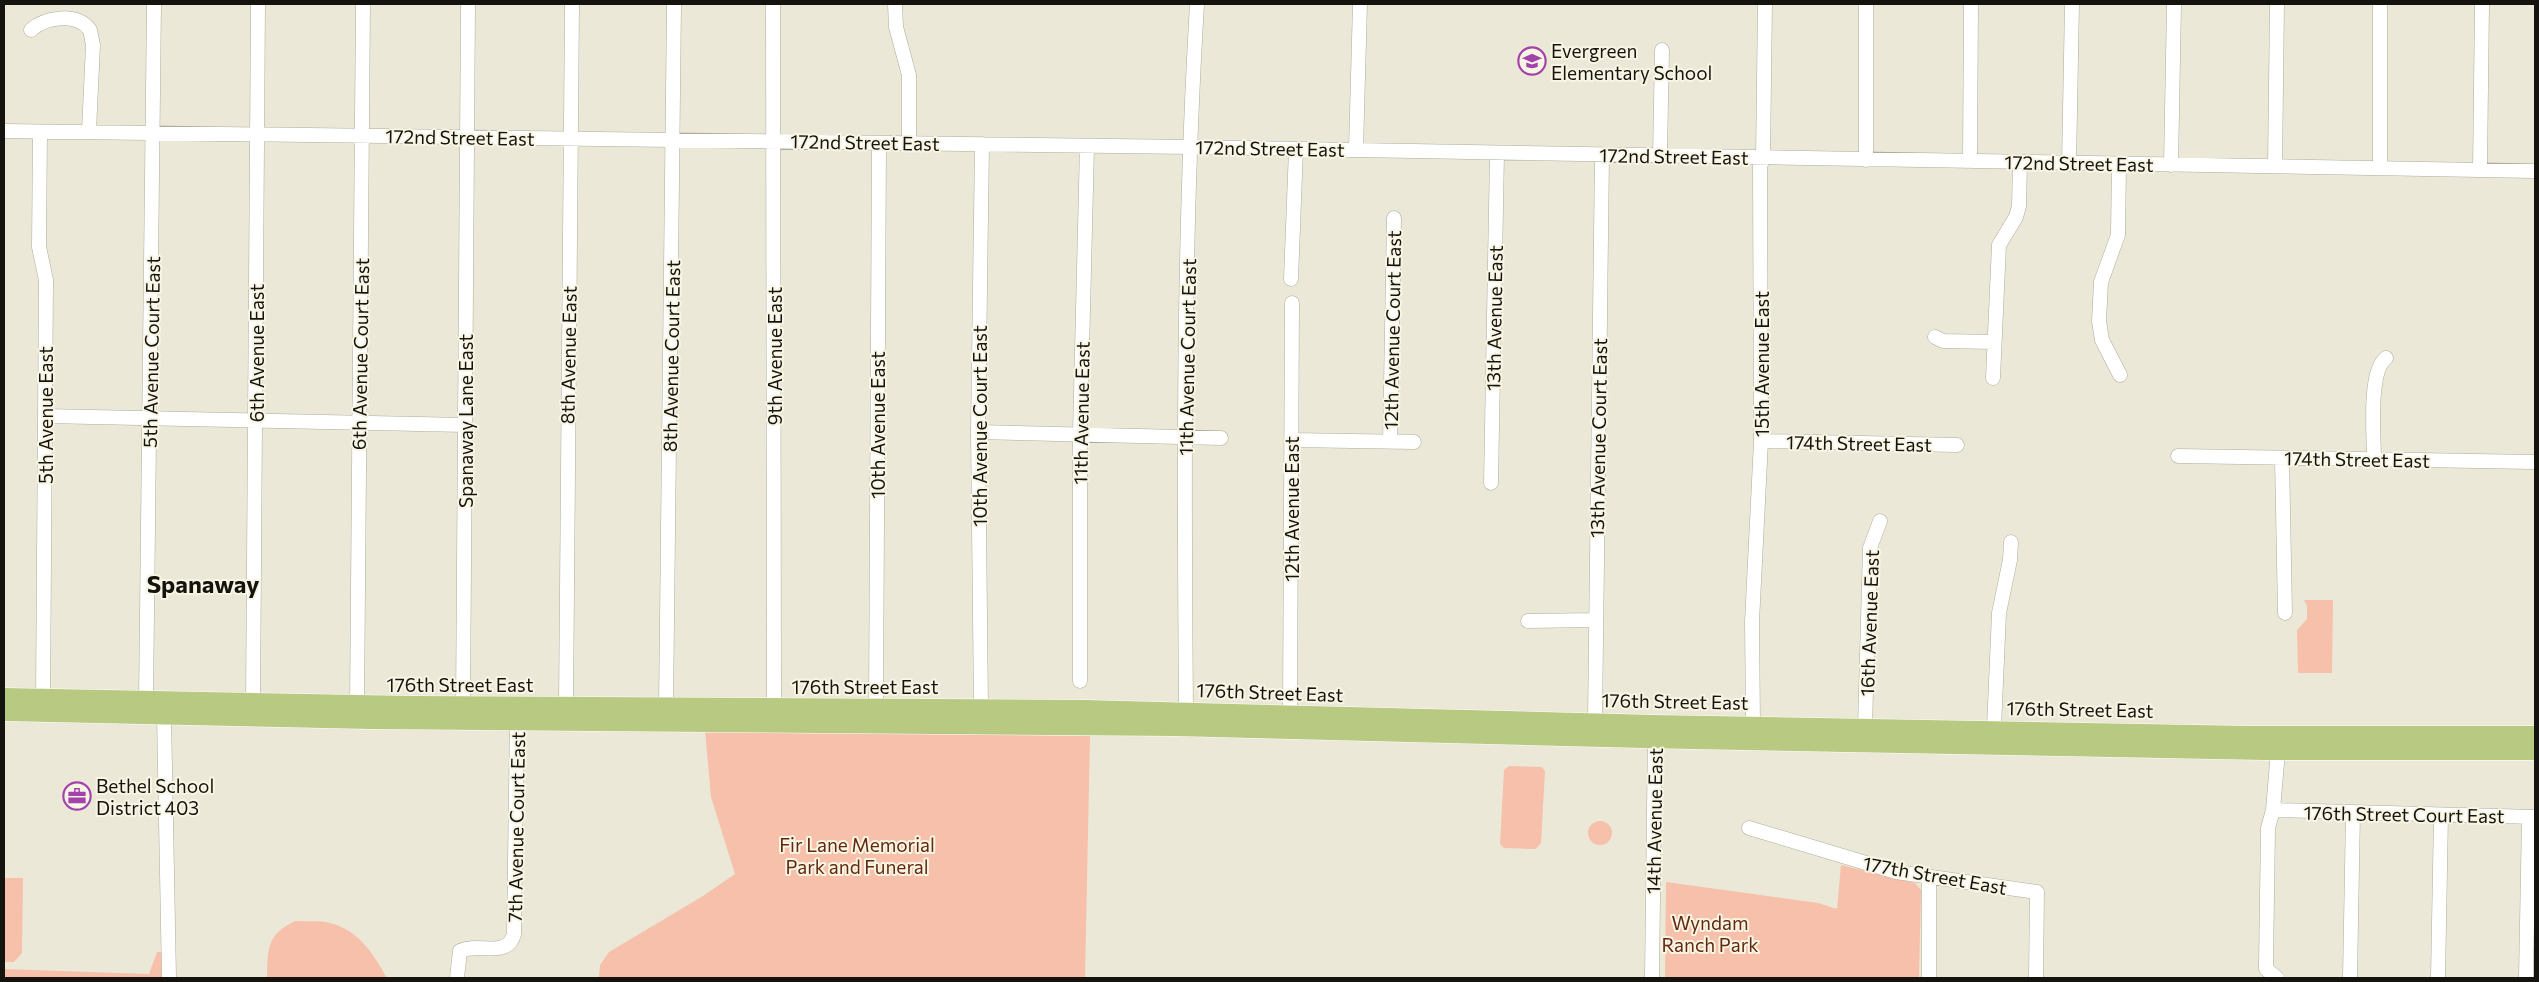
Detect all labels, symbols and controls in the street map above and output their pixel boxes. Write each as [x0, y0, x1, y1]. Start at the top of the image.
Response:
place label: Evergreen Elementary School [1551, 39, 1712, 84]
school or university icon: Evergreen Elementary School [1517, 46, 1547, 76]
street label: 172nd Street East [385, 124, 535, 150]
street label: 172nd Street East [790, 129, 940, 155]
street label: 172nd Street East [1195, 135, 1345, 161]
street label: 172nd Street East [1599, 143, 1749, 169]
street label: 172nd Street East [2004, 150, 2154, 176]
street label: 12th Avenue Court East [1379, 230, 1405, 430]
street label: 13th Avenue East [1481, 245, 1507, 391]
street label: 5th Avenue Court East [138, 256, 164, 448]
street label: 6th Avenue Court East [347, 257, 373, 450]
street label: 11th Avenue Court East [1174, 258, 1200, 456]
street label: 8th Avenue Court East [658, 259, 684, 452]
street label: 6th Avenue East [245, 284, 268, 422]
street label: 8th Avenue East [555, 285, 581, 424]
street label: 9th Avenue East [763, 287, 786, 425]
street label: 15th Avenue East [1750, 291, 1773, 437]
street label: 10th Avenue Court East [968, 325, 991, 527]
street label: Spanaway Lane East [454, 334, 477, 508]
street label: 13th Avenue Court East [1585, 338, 1611, 538]
street label: 11th Avenue East [1068, 341, 1094, 485]
street label: 5th Avenue East [34, 346, 57, 484]
street label: 10th Avenue East [866, 351, 889, 499]
street label: 174th Street East [1786, 430, 1932, 456]
street label: 12th Avenue East [1280, 436, 1303, 582]
street label: 174th Street East [2284, 446, 2430, 472]
street label: 16th Avenue East [1855, 549, 1883, 697]
district label: Spanaway [147, 569, 259, 598]
street label: 176th Street East [387, 673, 534, 696]
street label: 176th Street East [792, 675, 939, 698]
street label: 176th Street East [1196, 678, 1344, 706]
street label: 176th Street East [1601, 688, 1749, 714]
street label: 176th Street East [2006, 696, 2154, 722]
street label: 7th Avenue Court East [503, 731, 529, 923]
street label: 14th Avenue East [1641, 747, 1667, 894]
place label: Bethel School District 403 [96, 774, 214, 819]
office icon: Bethel School District 403 [62, 781, 92, 811]
street label: 176th Street Court East [2303, 801, 2505, 827]
park label: Fir Lane Memorial Park and Funeral [779, 833, 935, 878]
street label: 177th Street East [1861, 851, 2009, 899]
park label: Wyndam Ranch Park [1661, 911, 1759, 956]

